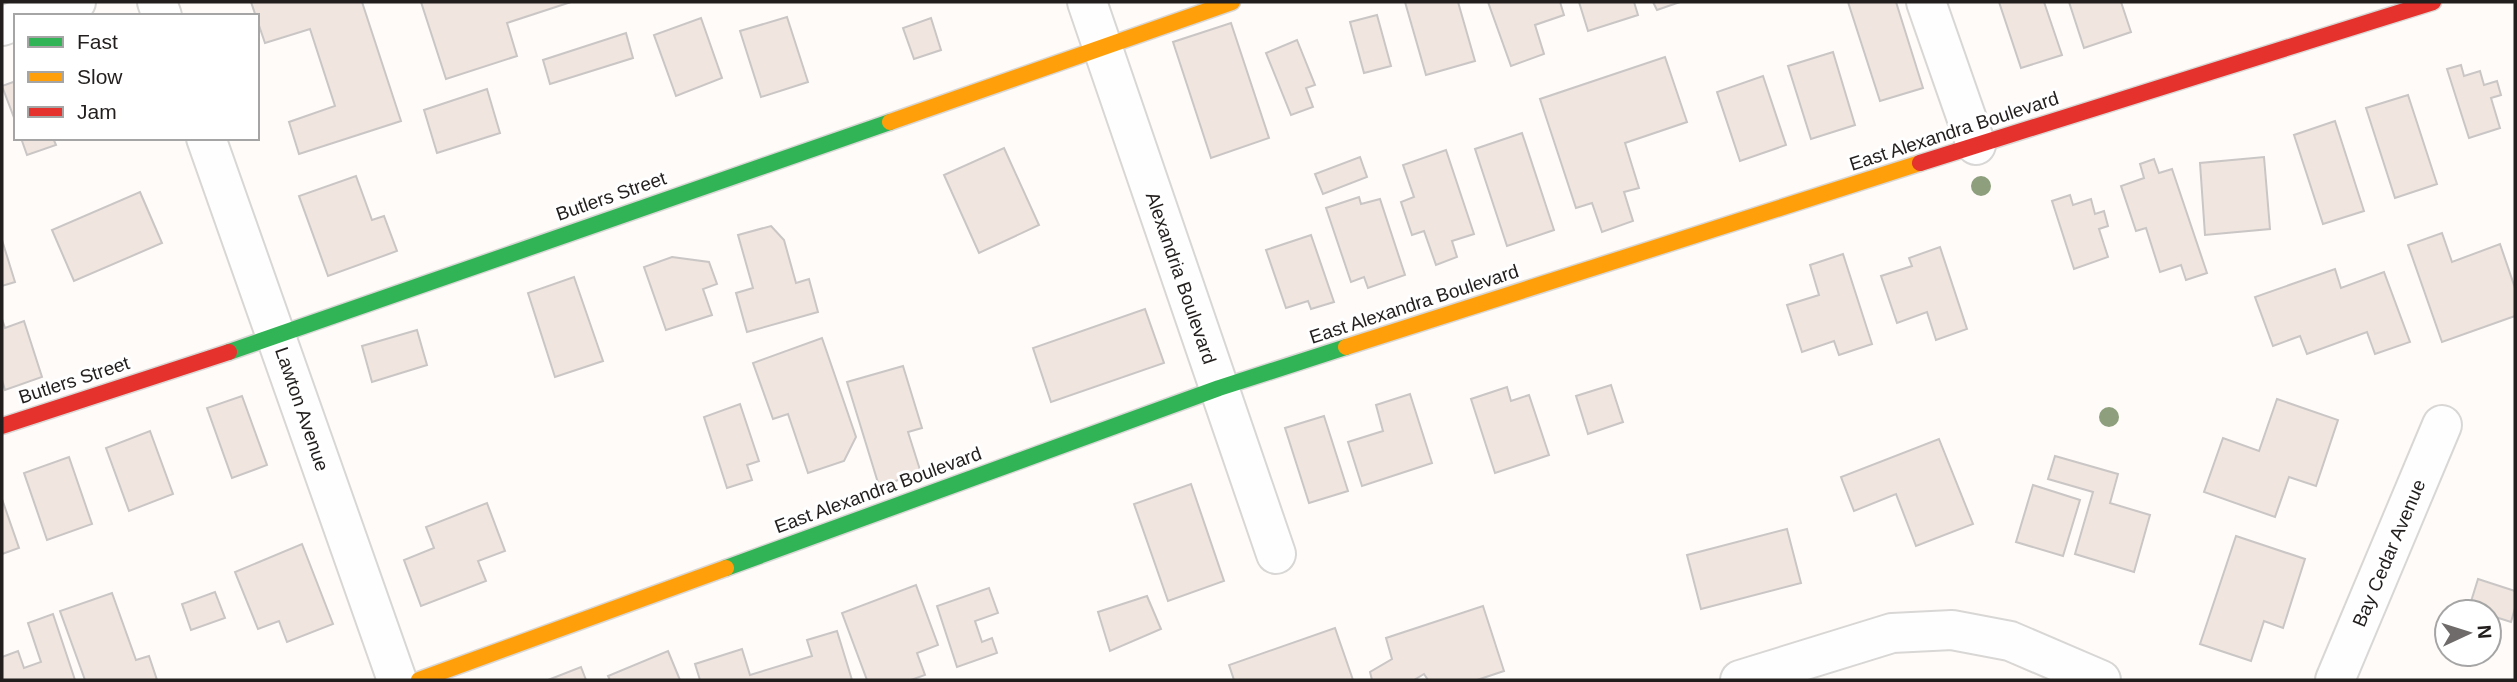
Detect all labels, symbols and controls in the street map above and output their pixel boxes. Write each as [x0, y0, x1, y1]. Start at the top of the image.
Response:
legend [14, 14, 259, 140]
text: Fast [77, 30, 118, 53]
text: Slow [77, 65, 123, 88]
street label: East Alexandra Boulevard [1847, 87, 2061, 175]
text: Jam [77, 100, 117, 123]
street label: Butlers Street [553, 167, 670, 225]
street label: Alexandria Boulevard [1142, 189, 1220, 367]
street label: East Alexandra Boulevard [1307, 260, 1521, 348]
street label: Lawton Avenue [271, 344, 333, 474]
street label: Butlers Street [16, 352, 133, 408]
street label: East Alexandra Boulevard [772, 443, 984, 537]
street label: Bay Cedar Avenue [2348, 476, 2430, 630]
north arrow [2433, 598, 2503, 668]
text: N [2474, 624, 2495, 639]

